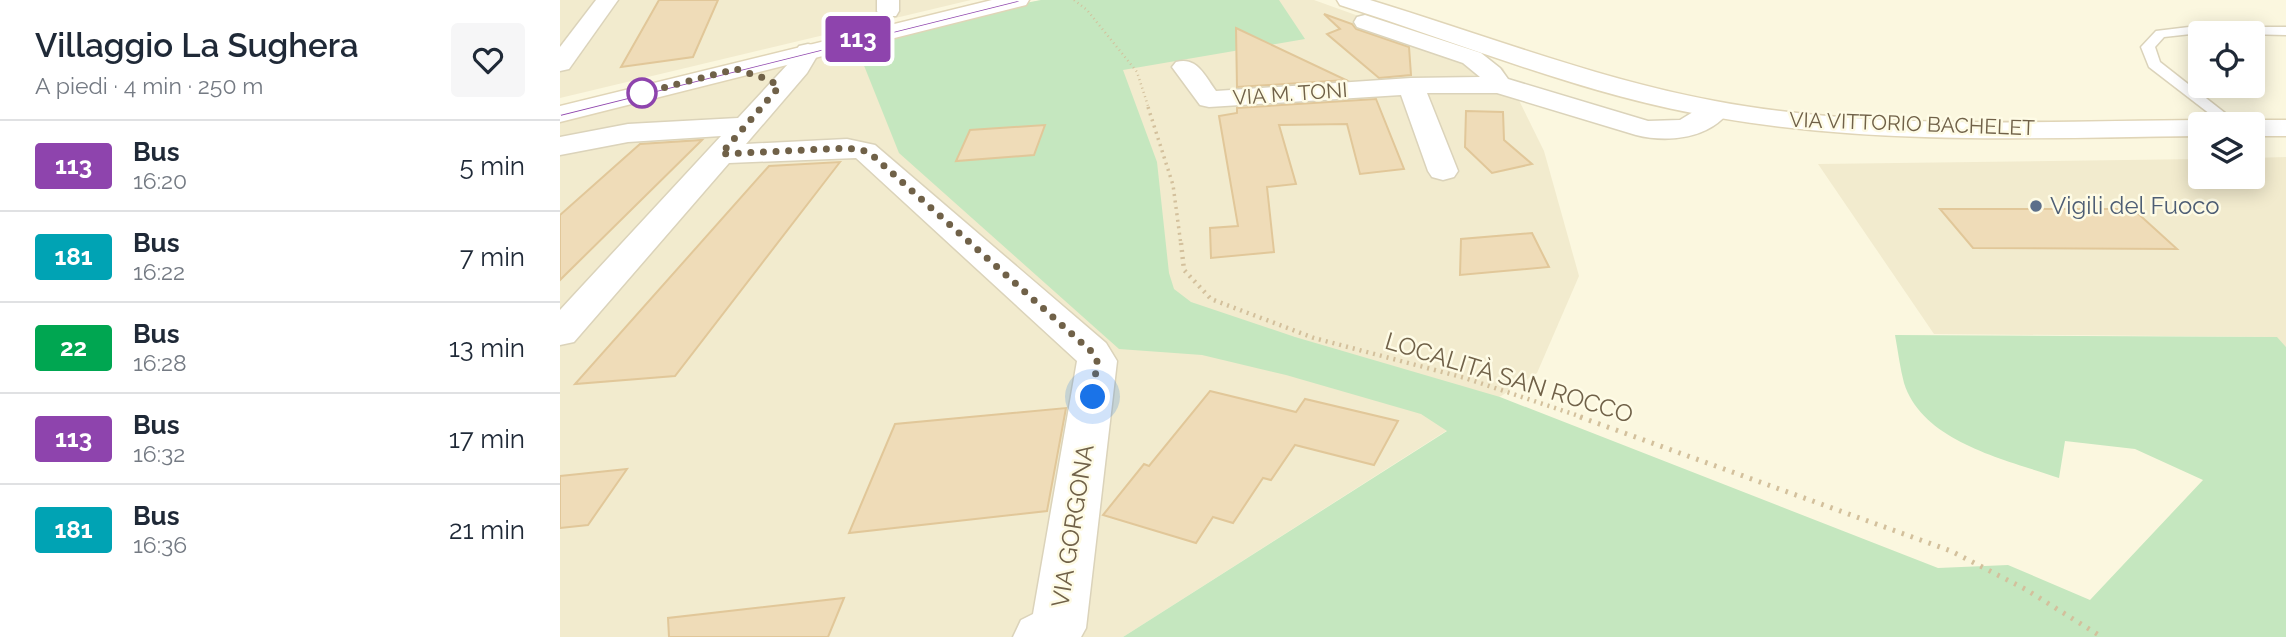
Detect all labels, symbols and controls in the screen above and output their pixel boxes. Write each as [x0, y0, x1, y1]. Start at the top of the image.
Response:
line badge: 113 [818, 16, 898, 62]
map controls [2188, 21, 2265, 189]
button: locate [2188, 21, 2265, 98]
button: heart [451, 23, 525, 97]
text: 113 [839, 24, 877, 53]
text: Villaggio La Sughera [35, 26, 359, 65]
text: A piedi · 4 min · 250 m [35, 72, 263, 99]
street label: VIA M. TONI [1232, 77, 1348, 110]
unlabelled marker [627, 78, 657, 108]
street label: VIA VITTORIO BACHELET [1789, 107, 2036, 140]
button: layers [2188, 112, 2265, 189]
text: Bus [133, 137, 180, 167]
text: 113 [55, 151, 92, 180]
text: 5 min [459, 151, 525, 181]
text: 16:20 [133, 167, 187, 194]
place label: Vigili del Fuoco [2050, 191, 2220, 220]
marker: Vigili del Fuoco [2028, 198, 2044, 214]
text: Bus [133, 228, 180, 258]
text: 181 [54, 242, 93, 271]
text: 7 min [460, 242, 525, 272]
text: 16:22 [133, 258, 185, 285]
text: Bus [133, 319, 180, 349]
street label: LOCALITÀ SAN ROCCO [1382, 326, 1637, 429]
text: 22 [60, 333, 87, 362]
text: 13 min [449, 333, 525, 363]
text: 16:28 [133, 349, 187, 376]
your location [1075, 379, 1110, 414]
text: Bus [133, 410, 180, 440]
text: 113 [55, 424, 92, 453]
text: 17 min [449, 424, 525, 454]
text: 16:32 [133, 440, 185, 467]
street label: VIA GORGONA [1045, 442, 1100, 610]
text: Bus [133, 501, 180, 531]
text: 181 [54, 515, 93, 544]
text: 21 min [449, 515, 525, 545]
text: 16:36 [133, 531, 187, 558]

